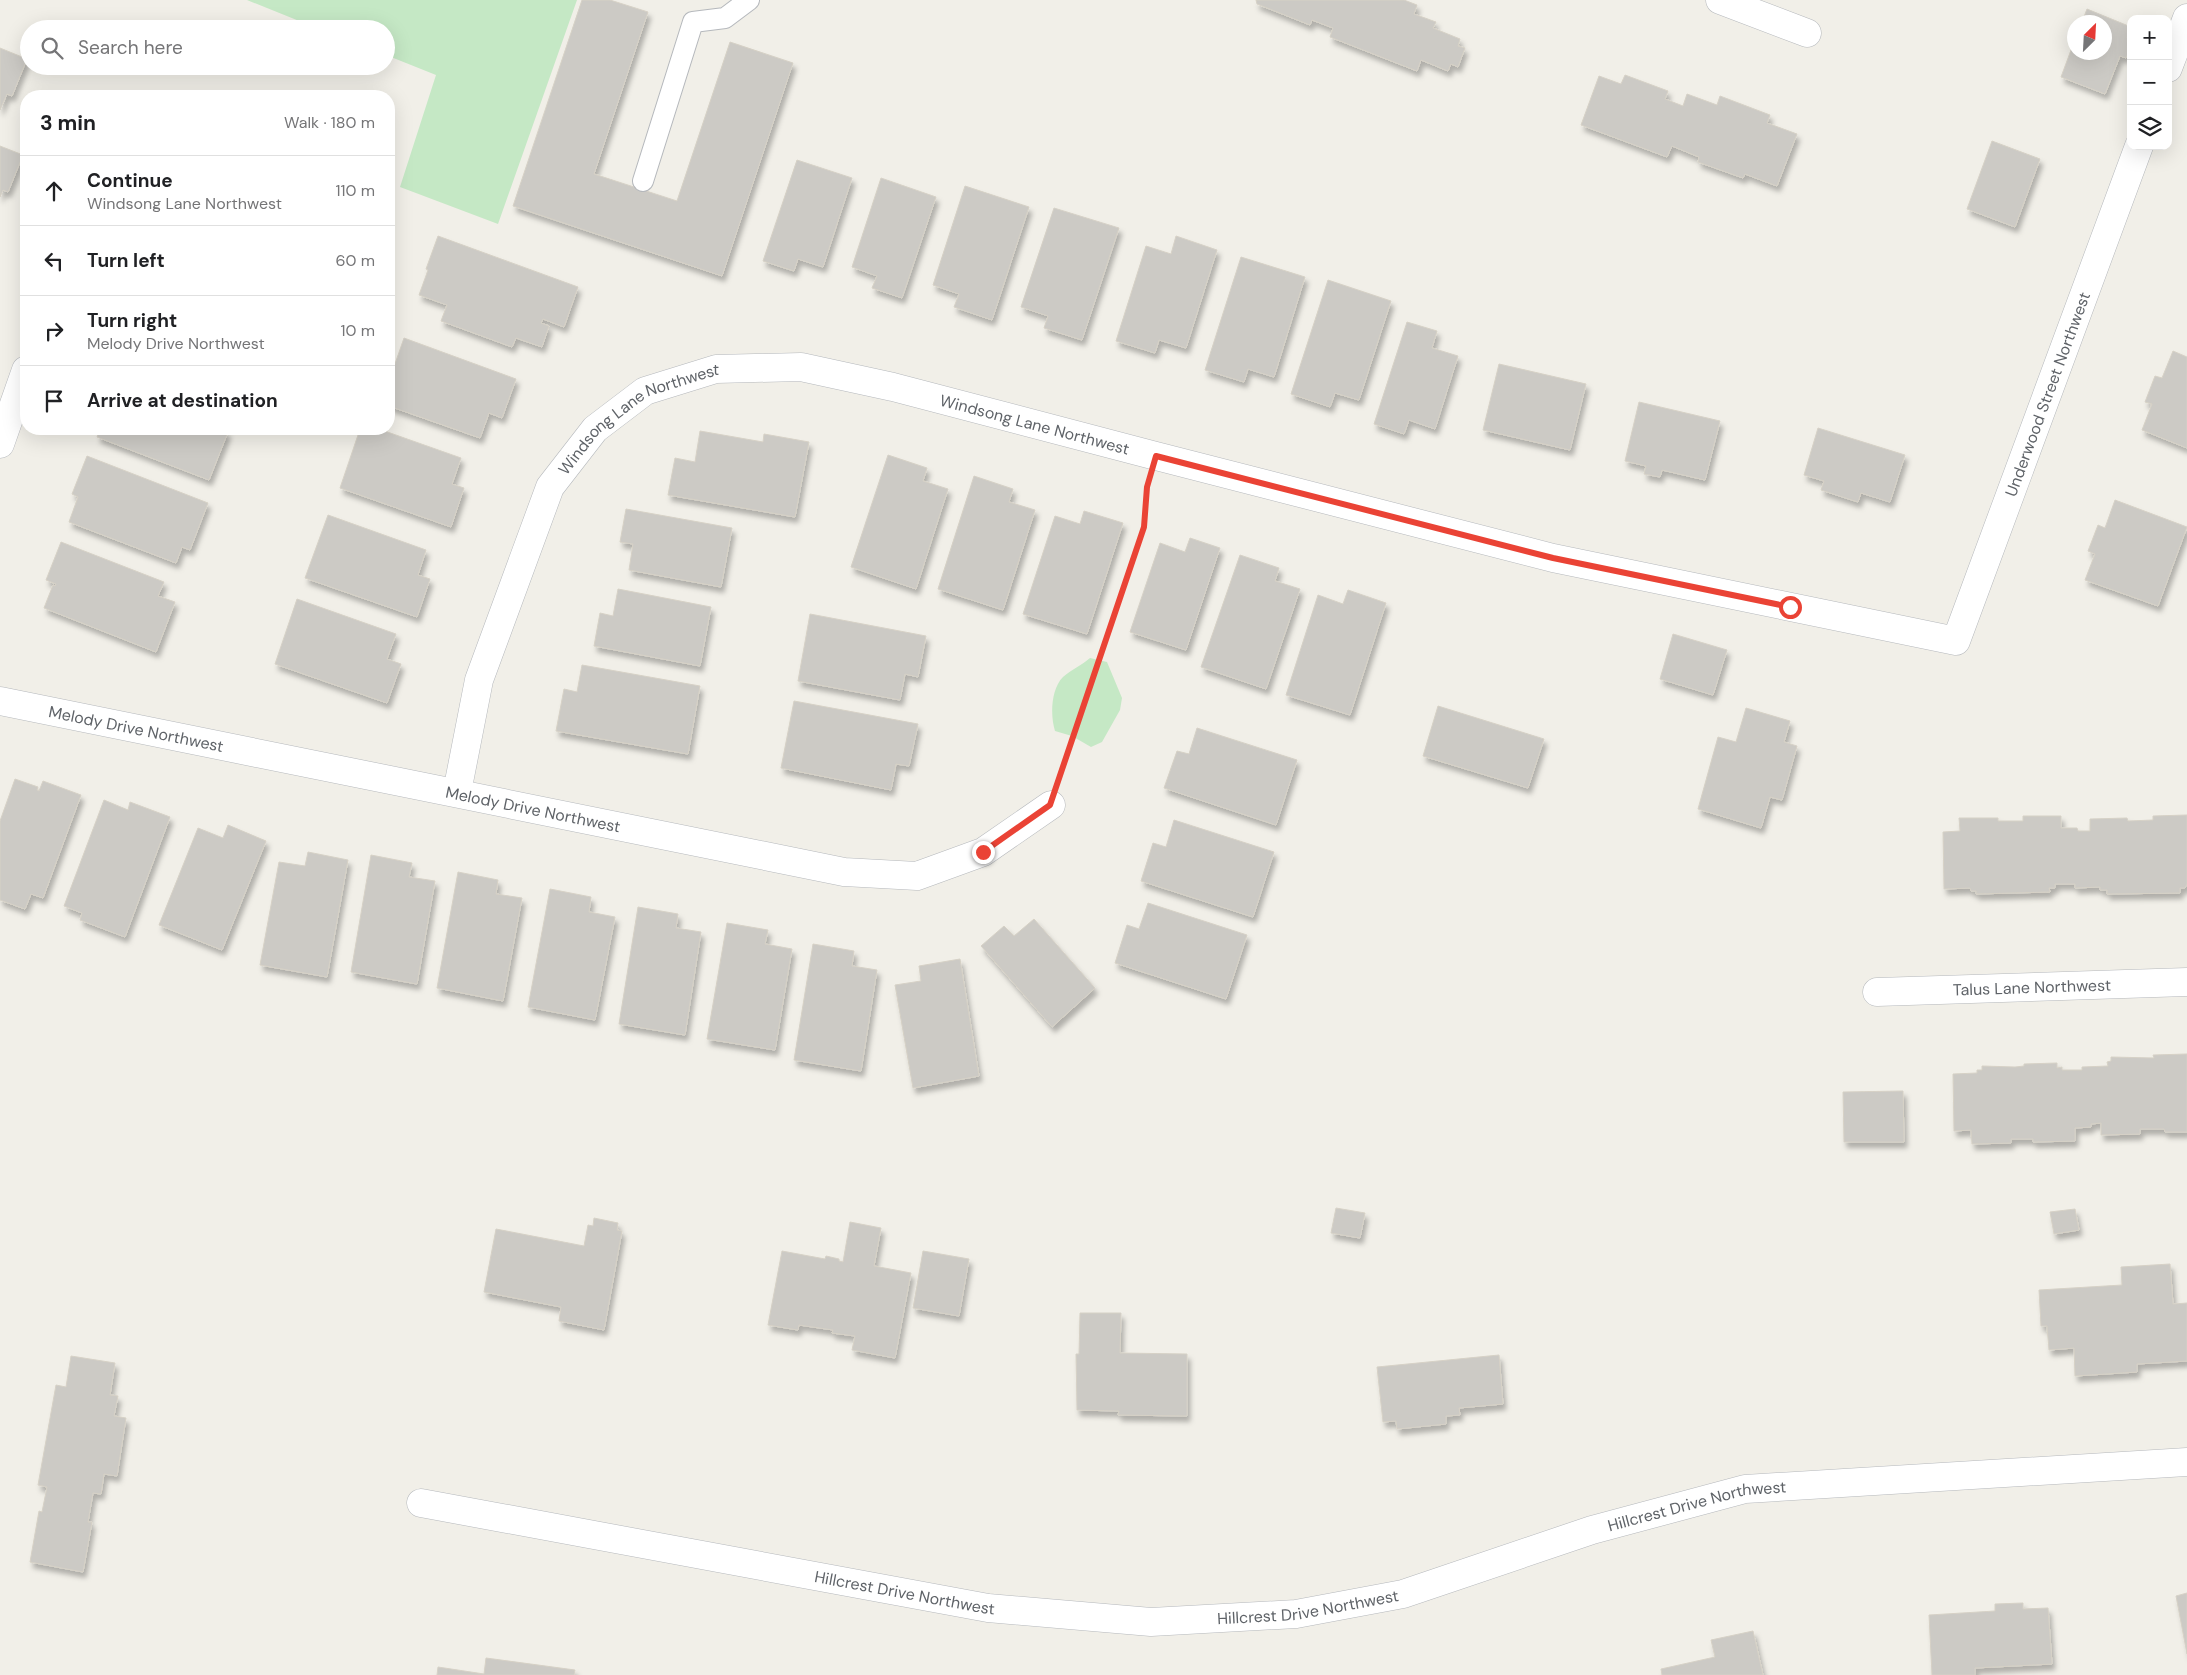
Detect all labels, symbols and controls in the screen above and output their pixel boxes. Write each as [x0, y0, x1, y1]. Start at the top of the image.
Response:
north arrow [2067, 15, 2112, 60]
map controls [2127, 15, 2172, 150]
button: + [2127, 15, 2172, 60]
search box [20, 20, 395, 75]
icon: search [38, 34, 66, 62]
text: Search here [78, 35, 183, 60]
button: − [2127, 60, 2172, 105]
button: layers [2127, 105, 2172, 150]
text: 3 min [40, 109, 96, 137]
text: Walk · 180 m [284, 112, 375, 133]
text: Continue [87, 168, 173, 193]
icon: ahead [40, 177, 68, 205]
text: 110 m [336, 180, 375, 201]
text: Windsong Lane Northwest [87, 193, 282, 214]
icon: left [40, 247, 68, 275]
text: Turn left [87, 248, 165, 273]
text: 60 m [335, 250, 375, 271]
street label: Underwood Street Northwest [2000, 289, 2095, 499]
text: Turn right [87, 308, 177, 333]
icon: right [40, 317, 68, 345]
text: 10 m [341, 320, 375, 341]
text: Melody Drive Northwest [87, 333, 265, 354]
street label: Windsong Lane Northwest [554, 359, 720, 479]
icon: arrive [40, 387, 68, 415]
text: Arrive at destination [87, 388, 278, 413]
street label: Windsong Lane Northwest [938, 390, 1132, 460]
route start [1779, 596, 1802, 619]
street label: Melody Drive Northwest [47, 701, 225, 757]
street label: Melody Drive Northwest [444, 782, 622, 837]
route end [972, 841, 995, 864]
street label: Talus Lane Northwest [1953, 974, 2111, 1001]
street label: Hillcrest Drive Northwest [1605, 1476, 1787, 1536]
street label: Hillcrest Drive Northwest [813, 1566, 996, 1620]
street label: Hillcrest Drive Northwest [1217, 1585, 1400, 1629]

